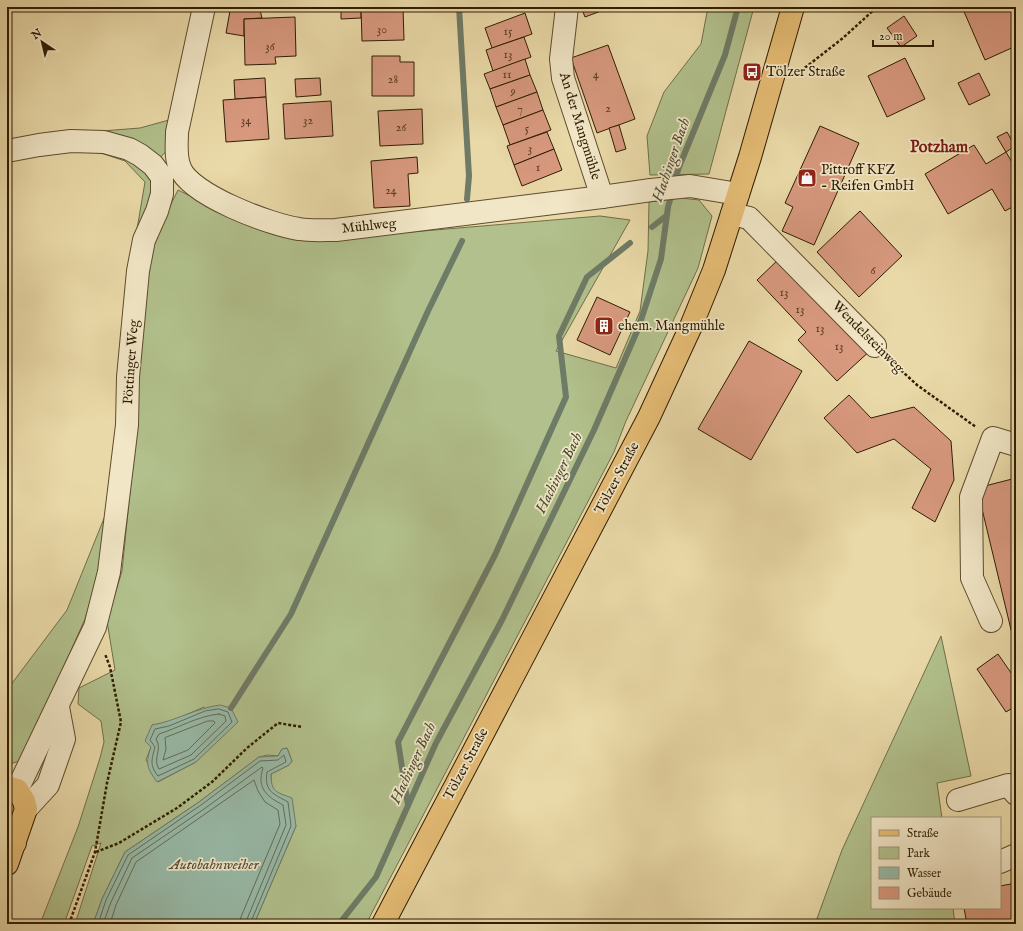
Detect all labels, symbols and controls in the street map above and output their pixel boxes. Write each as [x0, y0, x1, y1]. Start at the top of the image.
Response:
north arrow [22, 22, 62, 62]
house number: 30 [377, 22, 387, 37]
scale bar [873, 22, 933, 48]
house number: 15 [504, 24, 513, 39]
text: N [28, 26, 45, 44]
text: 20 m [879, 29, 902, 44]
house number: 36 [265, 39, 276, 54]
house number: 13 [504, 47, 512, 62]
bus stop icon: Tölzer Straße [741, 61, 763, 83]
place label: Tölzer Straße [766, 63, 846, 81]
house number: 11 [503, 67, 511, 82]
house number: 4 [593, 67, 599, 82]
street label: An der Mangmühle [555, 69, 605, 183]
house number: 28 [388, 72, 398, 87]
house number: 9 [509, 84, 516, 99]
house number: 2 [605, 101, 611, 116]
house number: 7 [517, 102, 523, 117]
house number: 34 [241, 113, 251, 128]
house number: 32 [303, 113, 313, 128]
water label: Hachinger Bach [647, 115, 695, 206]
house number: 26 [396, 120, 407, 135]
house number: 5 [525, 121, 530, 136]
district label: Potzham [910, 138, 969, 158]
house number: 3 [528, 141, 532, 156]
house number: 1 [536, 160, 540, 175]
place label: Pittroff KFZ - Reifen GmbH [821, 161, 914, 195]
shop icon: Pittroff KFZ - Reifen GmbH [796, 167, 818, 189]
house number: 24 [385, 183, 397, 198]
street label: Mühlweg [341, 214, 397, 238]
house number: 6 [870, 263, 876, 278]
house number: 13 [780, 285, 788, 300]
street label: Wendelsteinweg [828, 297, 908, 377]
house number: 13 [796, 302, 804, 317]
building icon: ehem. Mangmühle [593, 315, 615, 337]
place label: ehem. Mangmühle [618, 317, 726, 335]
street label: Pöttinger Weg [119, 319, 143, 405]
house number: 13 [816, 321, 824, 336]
house number: 13 [835, 339, 843, 354]
water label: Hachinger Bach [531, 429, 588, 518]
street label: Tölzer Straße [590, 438, 644, 517]
water label: Hachinger Bach [385, 719, 441, 808]
street label: Tölzer Straße [439, 724, 493, 803]
legend [871, 817, 1001, 909]
text: Straße [907, 826, 939, 841]
text: Park [907, 846, 930, 861]
water label: Autobahnweiher [167, 855, 259, 874]
text: Wasser [907, 866, 942, 881]
text: Gebäude [907, 886, 952, 901]

